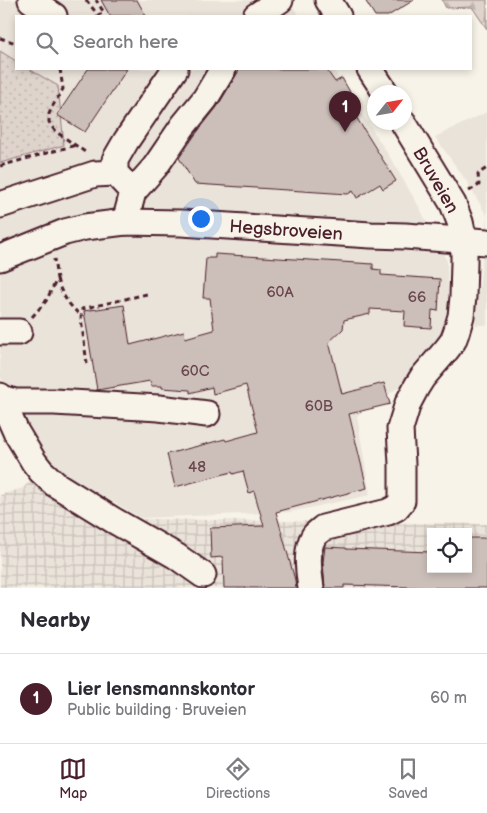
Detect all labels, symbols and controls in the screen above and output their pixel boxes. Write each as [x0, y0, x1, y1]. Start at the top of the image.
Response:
search box [15, 15, 472, 70]
icon: search [33, 29, 61, 57]
text: Search here [73, 31, 178, 54]
north arrow [367, 85, 412, 130]
pin: 1 [329, 91, 361, 132]
street label: Bruveien [408, 143, 463, 217]
your location [188, 206, 214, 232]
street label: Hegsbroveien [229, 216, 343, 245]
house number: 60A [266, 283, 294, 302]
house number: 66 [408, 288, 426, 307]
house number: 60C [181, 362, 210, 381]
house number: 60B [305, 397, 333, 416]
house number: 48 [188, 458, 206, 477]
map controls [427, 528, 472, 573]
button: locate [427, 528, 472, 573]
text: Nearby [20, 608, 90, 633]
text: Lier lensmannskontor [67, 678, 255, 701]
text: 1 [33, 689, 39, 708]
text: 60 m [430, 689, 467, 708]
text: Public building · Bruveien [67, 701, 247, 720]
tab: Map [59, 755, 87, 802]
tab: Directions [206, 755, 270, 802]
tab: Saved [388, 755, 428, 802]

